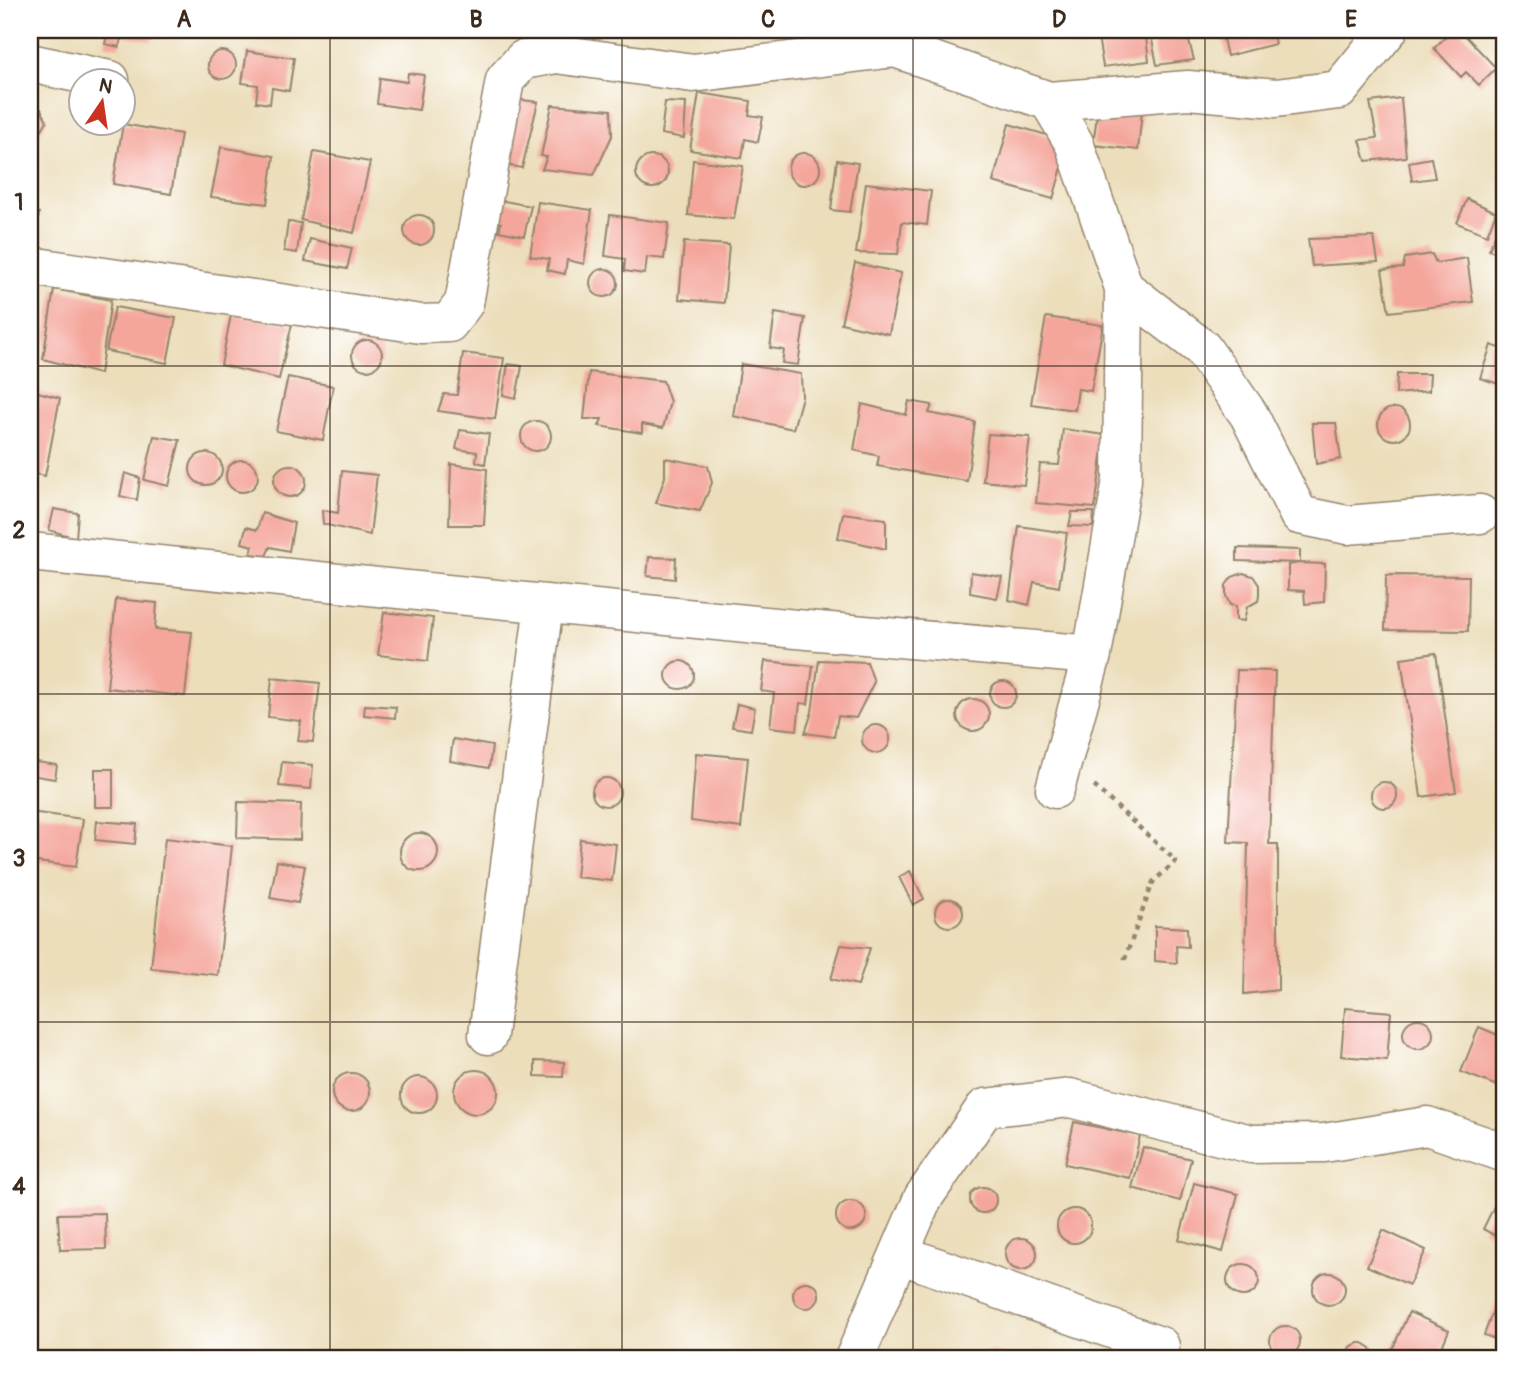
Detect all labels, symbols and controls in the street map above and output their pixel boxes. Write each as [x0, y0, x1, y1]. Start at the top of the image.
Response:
text: A [177, 5, 192, 34]
text: B [469, 5, 483, 34]
text: C [761, 5, 775, 34]
text: D [1052, 5, 1066, 34]
text: E [1345, 5, 1357, 34]
north arrow [66, 66, 136, 136]
text: N [97, 73, 115, 100]
text: 1 [15, 188, 24, 217]
text: 2 [13, 516, 26, 545]
text: 3 [13, 844, 25, 873]
text: 4 [12, 1172, 26, 1201]

